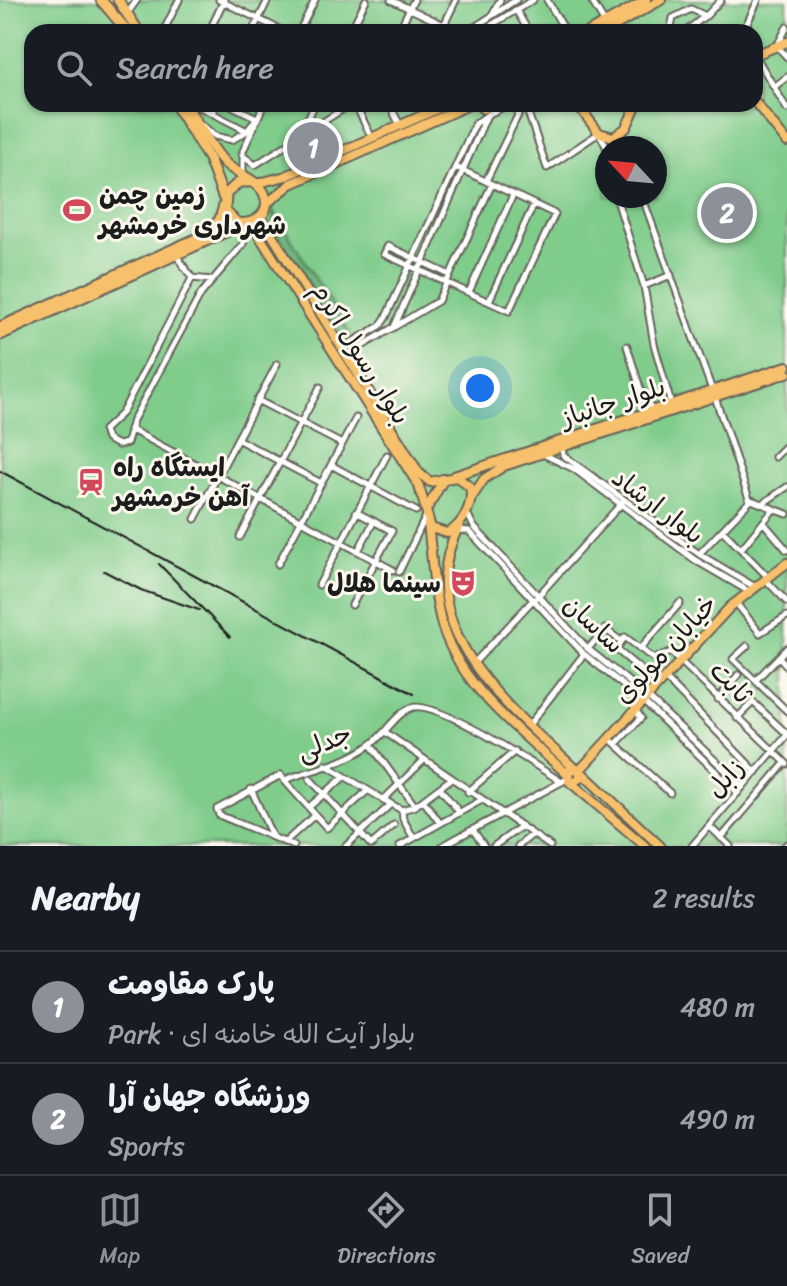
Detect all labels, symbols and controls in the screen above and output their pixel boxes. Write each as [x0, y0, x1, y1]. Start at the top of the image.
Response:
search box [24, 24, 763, 112]
text: Search here [116, 41, 274, 95]
icon: search [52, 46, 96, 90]
pin: 1 [287, 118, 339, 178]
north arrow [595, 136, 667, 208]
place label: زمین چمن شهرداری خرمشهر [96, 172, 286, 248]
pin: 2 [701, 183, 753, 243]
sports icon: زمین چمن شهرداری خرمشهر [62, 195, 92, 225]
street label: بلوار رسول اکرم [299, 272, 423, 434]
street label: بلوار جانباز [553, 363, 671, 441]
your location [460, 368, 500, 408]
place label: ایستگاه راه آهن خرمشهر [110, 444, 251, 520]
street label: بلوار ارشاد [602, 456, 714, 556]
station icon: ایستگاه راه آهن خرمشهر [76, 467, 106, 497]
place label: سینما هلال [327, 560, 441, 606]
theatre icon: سینما هلال [448, 568, 478, 598]
street label: ساسان [552, 583, 636, 665]
street label: خیابان مولوی [601, 583, 729, 715]
street label: ثابت [698, 649, 765, 716]
street label: جدلی [289, 710, 359, 774]
street label: زابل [694, 747, 756, 809]
text: Nearby [32, 868, 140, 928]
text: 2 results [653, 875, 755, 921]
text: پارک مقاومت [108, 957, 274, 1011]
text: 1 [52, 984, 64, 1030]
text: 480 m [680, 984, 755, 1030]
text: Park · بلوار آیت الله خامنه ای [108, 1011, 415, 1057]
text: ورزشگاه جهان آرا [108, 1069, 311, 1123]
text: 2 [50, 1096, 66, 1142]
text: 490 m [680, 1096, 755, 1142]
text: Sports [108, 1123, 184, 1169]
tab: Map [98, 1188, 142, 1275]
tab: Directions [337, 1188, 436, 1275]
tab: Saved [631, 1188, 689, 1275]

